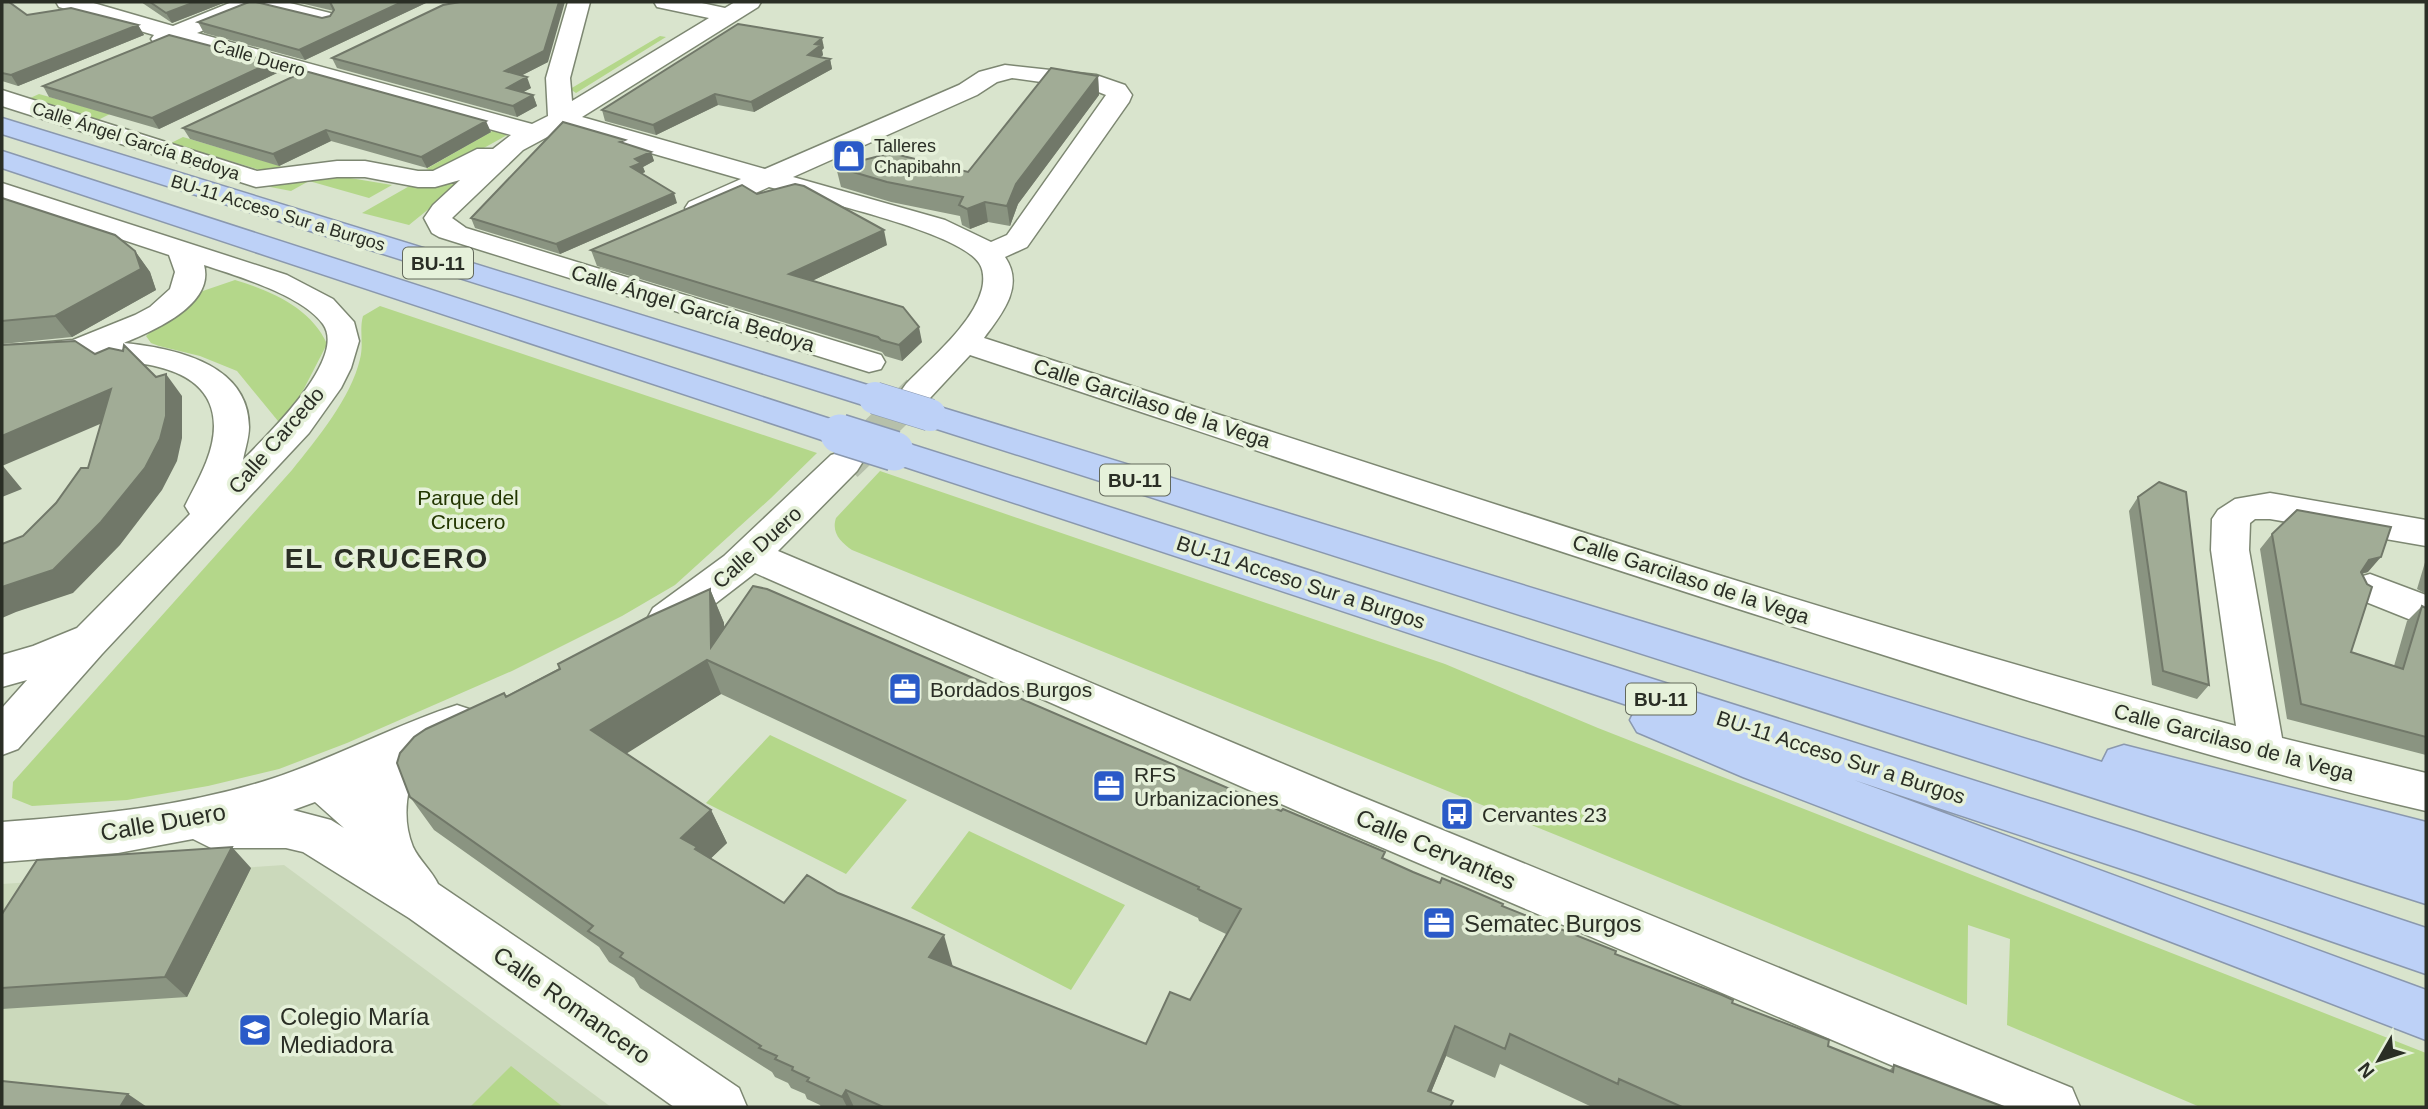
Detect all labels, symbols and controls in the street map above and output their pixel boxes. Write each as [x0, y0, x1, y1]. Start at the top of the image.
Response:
street label: Calle Duero [211, 35, 307, 81]
street label: Calle Ángel García Bedoya [30, 98, 243, 184]
place label: Talleres Chapibahn [874, 136, 961, 177]
shop icon: Talleres Chapibahn [830, 137, 868, 175]
street label: BU-11 Acceso Sur a Burgos [169, 171, 387, 255]
road number: BU-11 [403, 247, 473, 278]
street label: Calle Ángel García Bedoya [569, 260, 818, 356]
street label: Calle Garcilaso de la Vega [1031, 354, 1274, 452]
street label: Calle Carcedo [224, 382, 328, 498]
road number: BU-11 [1100, 464, 1170, 495]
park label: Parque del Crucero [417, 486, 519, 533]
street label: Calle Duero [708, 501, 806, 593]
street label: Calle Garcilaso de la Vega [1570, 530, 1813, 628]
street label: BU-11 Acceso Sur a Burgos [1174, 531, 1428, 633]
district label: EL CRUCERO [285, 543, 489, 574]
office icon: Bordados Burgos [886, 670, 924, 708]
place label: Bordados Burgos [930, 678, 1092, 701]
road number: BU-11 [1626, 684, 1696, 714]
street label: Calle Garcilaso de la Vega [2111, 699, 2357, 785]
street label: BU-11 Acceso Sur a Burgos [1714, 706, 1968, 808]
place label: RFS Urbanizaciones [1134, 763, 1279, 810]
office icon: RFS Urbanizaciones [1090, 767, 1128, 805]
bus stop icon: Cervantes 23 [1438, 795, 1476, 833]
street label: Calle Duero [98, 798, 228, 846]
street label: Calle Cervantes [1352, 803, 1520, 895]
place label: Cervantes 23 [1482, 803, 1607, 826]
office icon: Sematec Burgos [1420, 904, 1458, 942]
place label: Sematec Burgos [1464, 910, 1641, 937]
street label: Calle Romancero [488, 941, 656, 1069]
place label: Colegio María Mediadora [280, 1003, 430, 1058]
school or university icon: Colegio María Mediadora [236, 1011, 274, 1049]
north arrow [2344, 1025, 2414, 1095]
text: N [2354, 1058, 2379, 1082]

